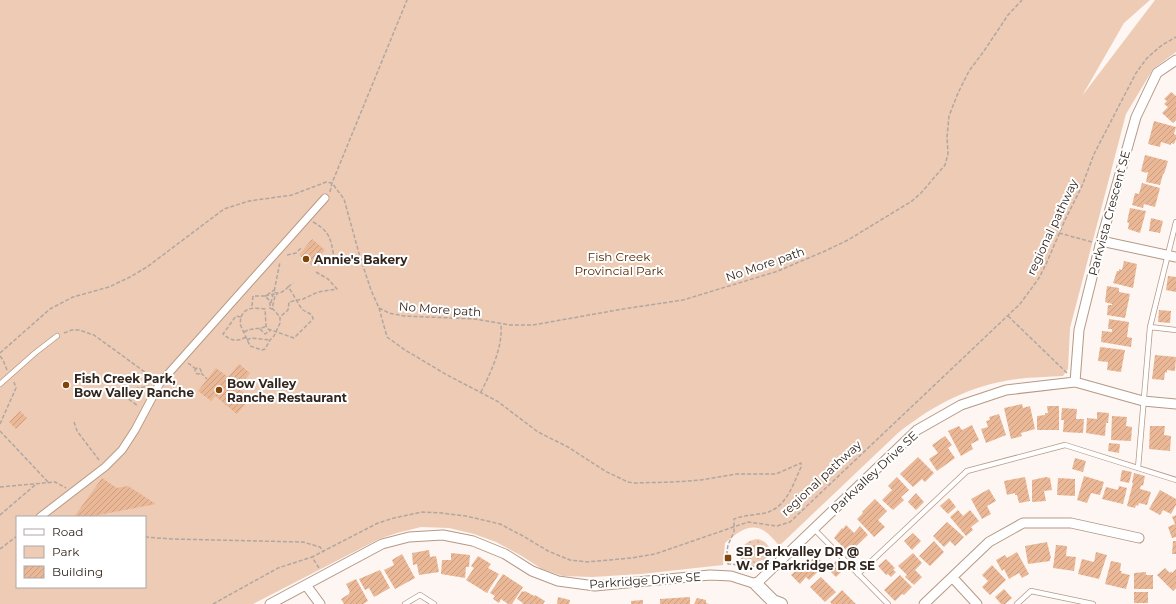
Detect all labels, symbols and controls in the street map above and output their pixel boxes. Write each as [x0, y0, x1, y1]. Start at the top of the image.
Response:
street label: Parkvista Crescent SE [1085, 149, 1133, 277]
street label: regional pathway [1023, 176, 1081, 277]
street label: No More path [723, 243, 807, 285]
park label: Fish Creek Provincial Park [575, 249, 664, 278]
place label: Annie's Bakery [313, 252, 408, 267]
marker: Annie's Bakery [301, 254, 311, 264]
street label: No More path [398, 299, 482, 319]
place label: Fish Creek Park, Bow Valley Ranche [74, 371, 194, 400]
place label: Bow Valley Ranche Restaurant [227, 376, 348, 405]
marker: Fish Creek Park, Bow Valley Ranche [61, 380, 71, 390]
marker: Bow Valley Ranche Restaurant [214, 385, 224, 395]
street label: Parkvalley Drive SE [827, 428, 921, 516]
street label: regional pathway [778, 437, 865, 519]
legend [16, 516, 146, 588]
text: Road [52, 524, 83, 539]
text: Park [52, 544, 80, 559]
place label: SB Parkvalley DR @ W. of Parkridge DR SE [736, 544, 875, 573]
marker: SB Parkvalley DR @ W. of Parkridge DR SE [723, 553, 733, 563]
text: Building [52, 564, 103, 579]
street label: Parkridge Drive SE [589, 569, 701, 591]

